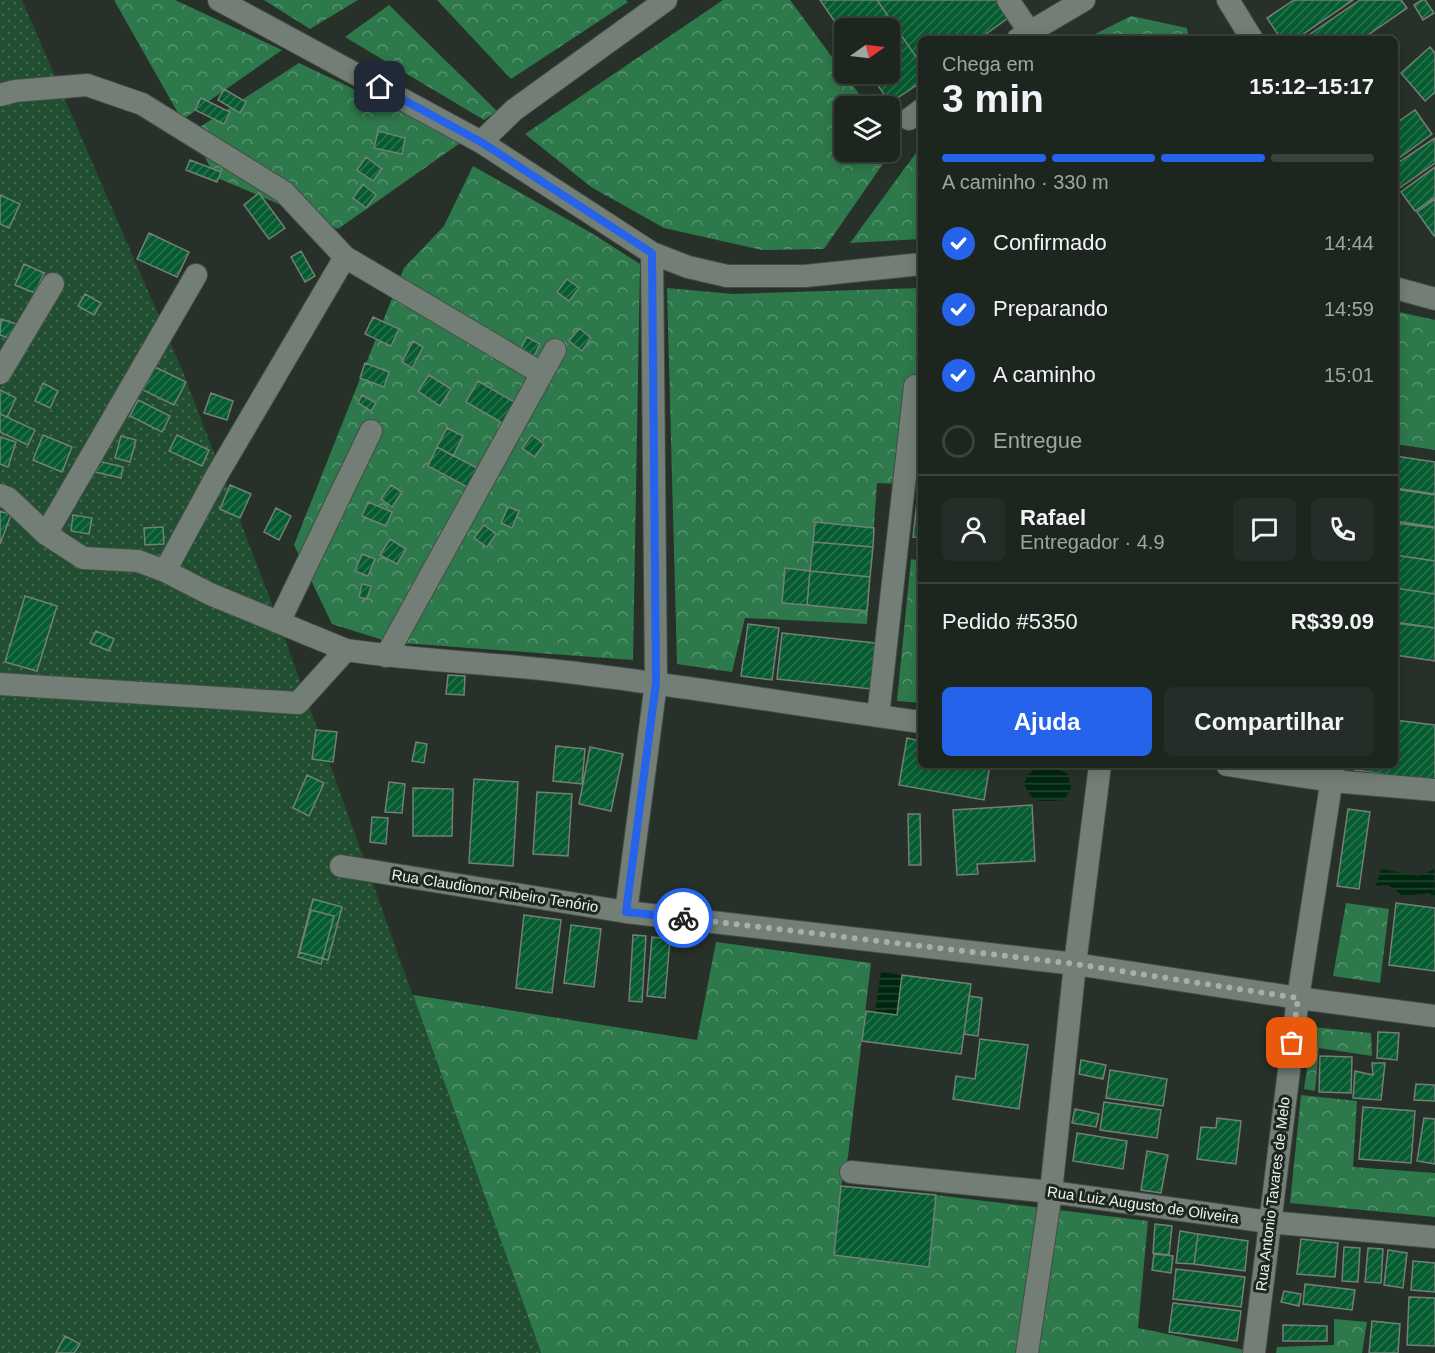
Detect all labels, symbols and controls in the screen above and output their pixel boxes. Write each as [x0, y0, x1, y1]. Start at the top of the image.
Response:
north arrow [834, 18, 900, 84]
map controls [834, 18, 900, 162]
text: Chega em [942, 53, 1034, 75]
pin [354, 61, 405, 112]
icon: home [363, 70, 396, 103]
text: 15:12–15:17 [1249, 74, 1374, 99]
text: 3 min [942, 77, 1044, 120]
button: layers [834, 96, 900, 162]
text: A caminho · 330 m [942, 171, 1109, 193]
icon: check [942, 227, 975, 260]
text: Confirmado [993, 230, 1107, 255]
text: 14:44 [1324, 232, 1374, 254]
icon: check [942, 293, 975, 326]
text: Preparando [993, 296, 1108, 321]
text: 14:59 [1324, 298, 1374, 320]
icon: check [942, 359, 975, 392]
text: A caminho [993, 362, 1096, 387]
text: 15:01 [1324, 364, 1374, 386]
text: Entregue [993, 428, 1082, 453]
button: person [942, 498, 1005, 561]
button: chat [1233, 498, 1296, 561]
button: phone [1311, 498, 1374, 561]
text: Rafael [1020, 505, 1086, 530]
text: Entregador · 4.9 [1020, 531, 1165, 553]
text: Pedido #5350 [942, 609, 1078, 634]
text: R$39.09 [1291, 609, 1374, 634]
button: Ajuda [942, 687, 1152, 756]
button: Compartilhar [1164, 687, 1374, 756]
street label: Rua Claudionor Ribeiro Tenório [391, 866, 600, 915]
courier [653, 888, 713, 948]
icon: bike [667, 902, 700, 935]
pin [1266, 1017, 1317, 1068]
icon: bag [1275, 1026, 1308, 1059]
street label: Rua Antonio Tavares de Melo [1252, 1096, 1293, 1292]
street label: Rua Luiz Augusto de Oliveira [1046, 1183, 1241, 1226]

